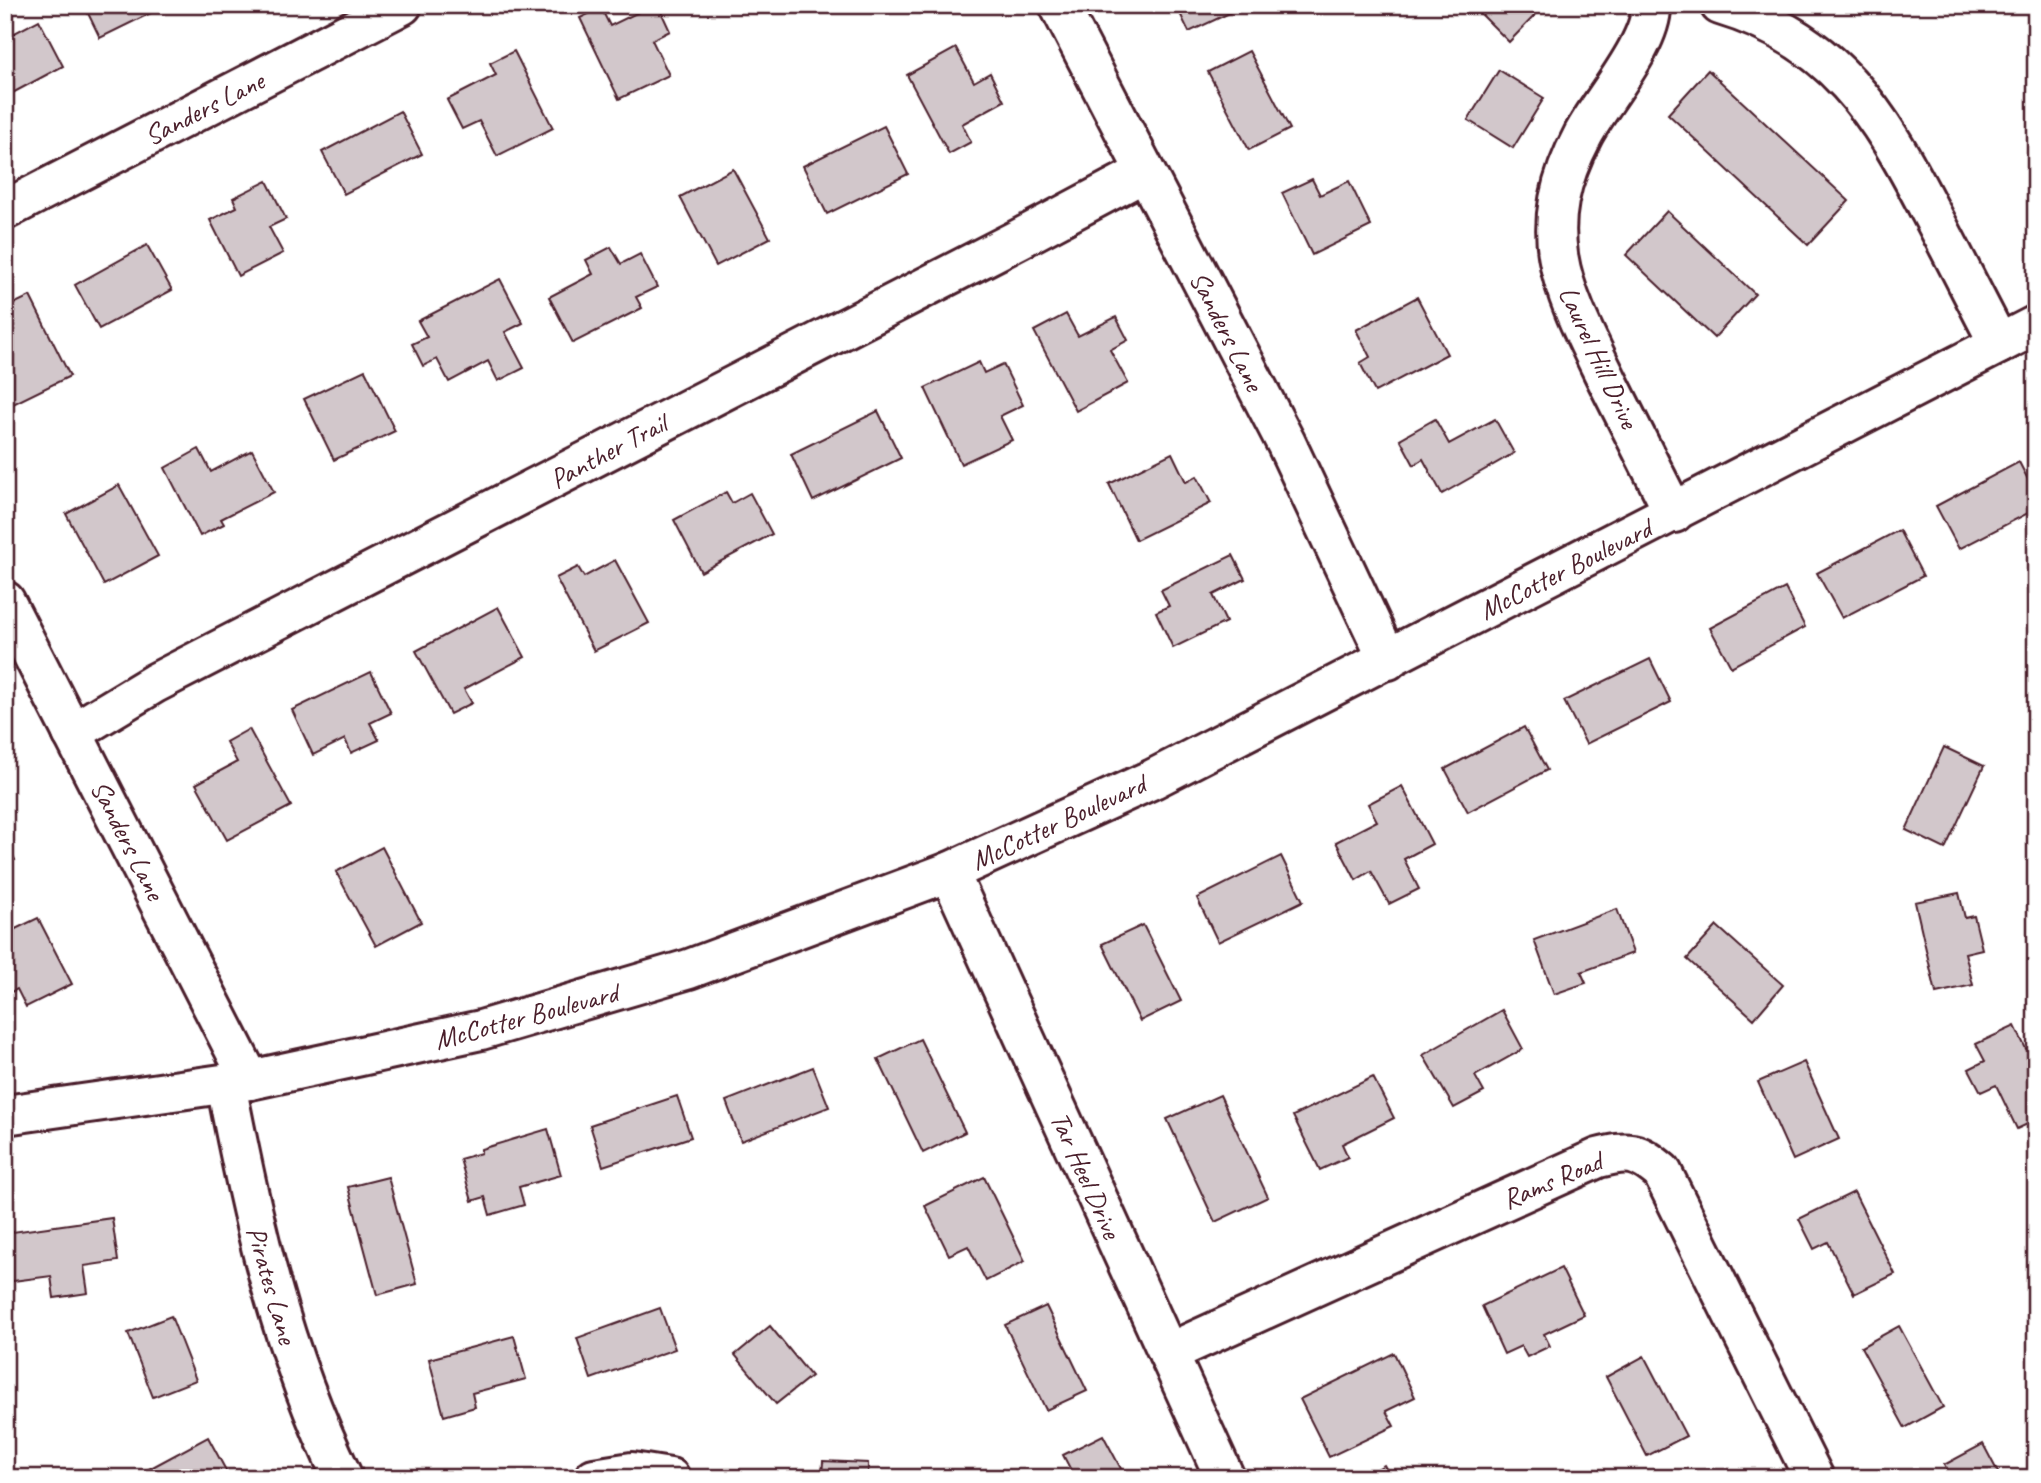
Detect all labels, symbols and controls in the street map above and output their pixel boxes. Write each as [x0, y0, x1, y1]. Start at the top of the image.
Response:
street label: Sanders Lane [138, 62, 271, 153]
street label: Sanders Lane [1182, 265, 1273, 398]
street label: Laurel Hill Drive [1551, 280, 1648, 435]
street label: Panther Trail [543, 403, 677, 496]
street label: McCotter Boulevard [1473, 509, 1660, 627]
street label: McCotter Boulevard [965, 765, 1154, 878]
street label: Sanders Lane [83, 774, 174, 907]
street label: McCotter Boulevard [430, 974, 625, 1057]
street label: Tar Heel Drive [1043, 1106, 1130, 1246]
street label: Rams Road [1497, 1142, 1611, 1217]
street label: Pirates Lane [239, 1222, 306, 1350]

